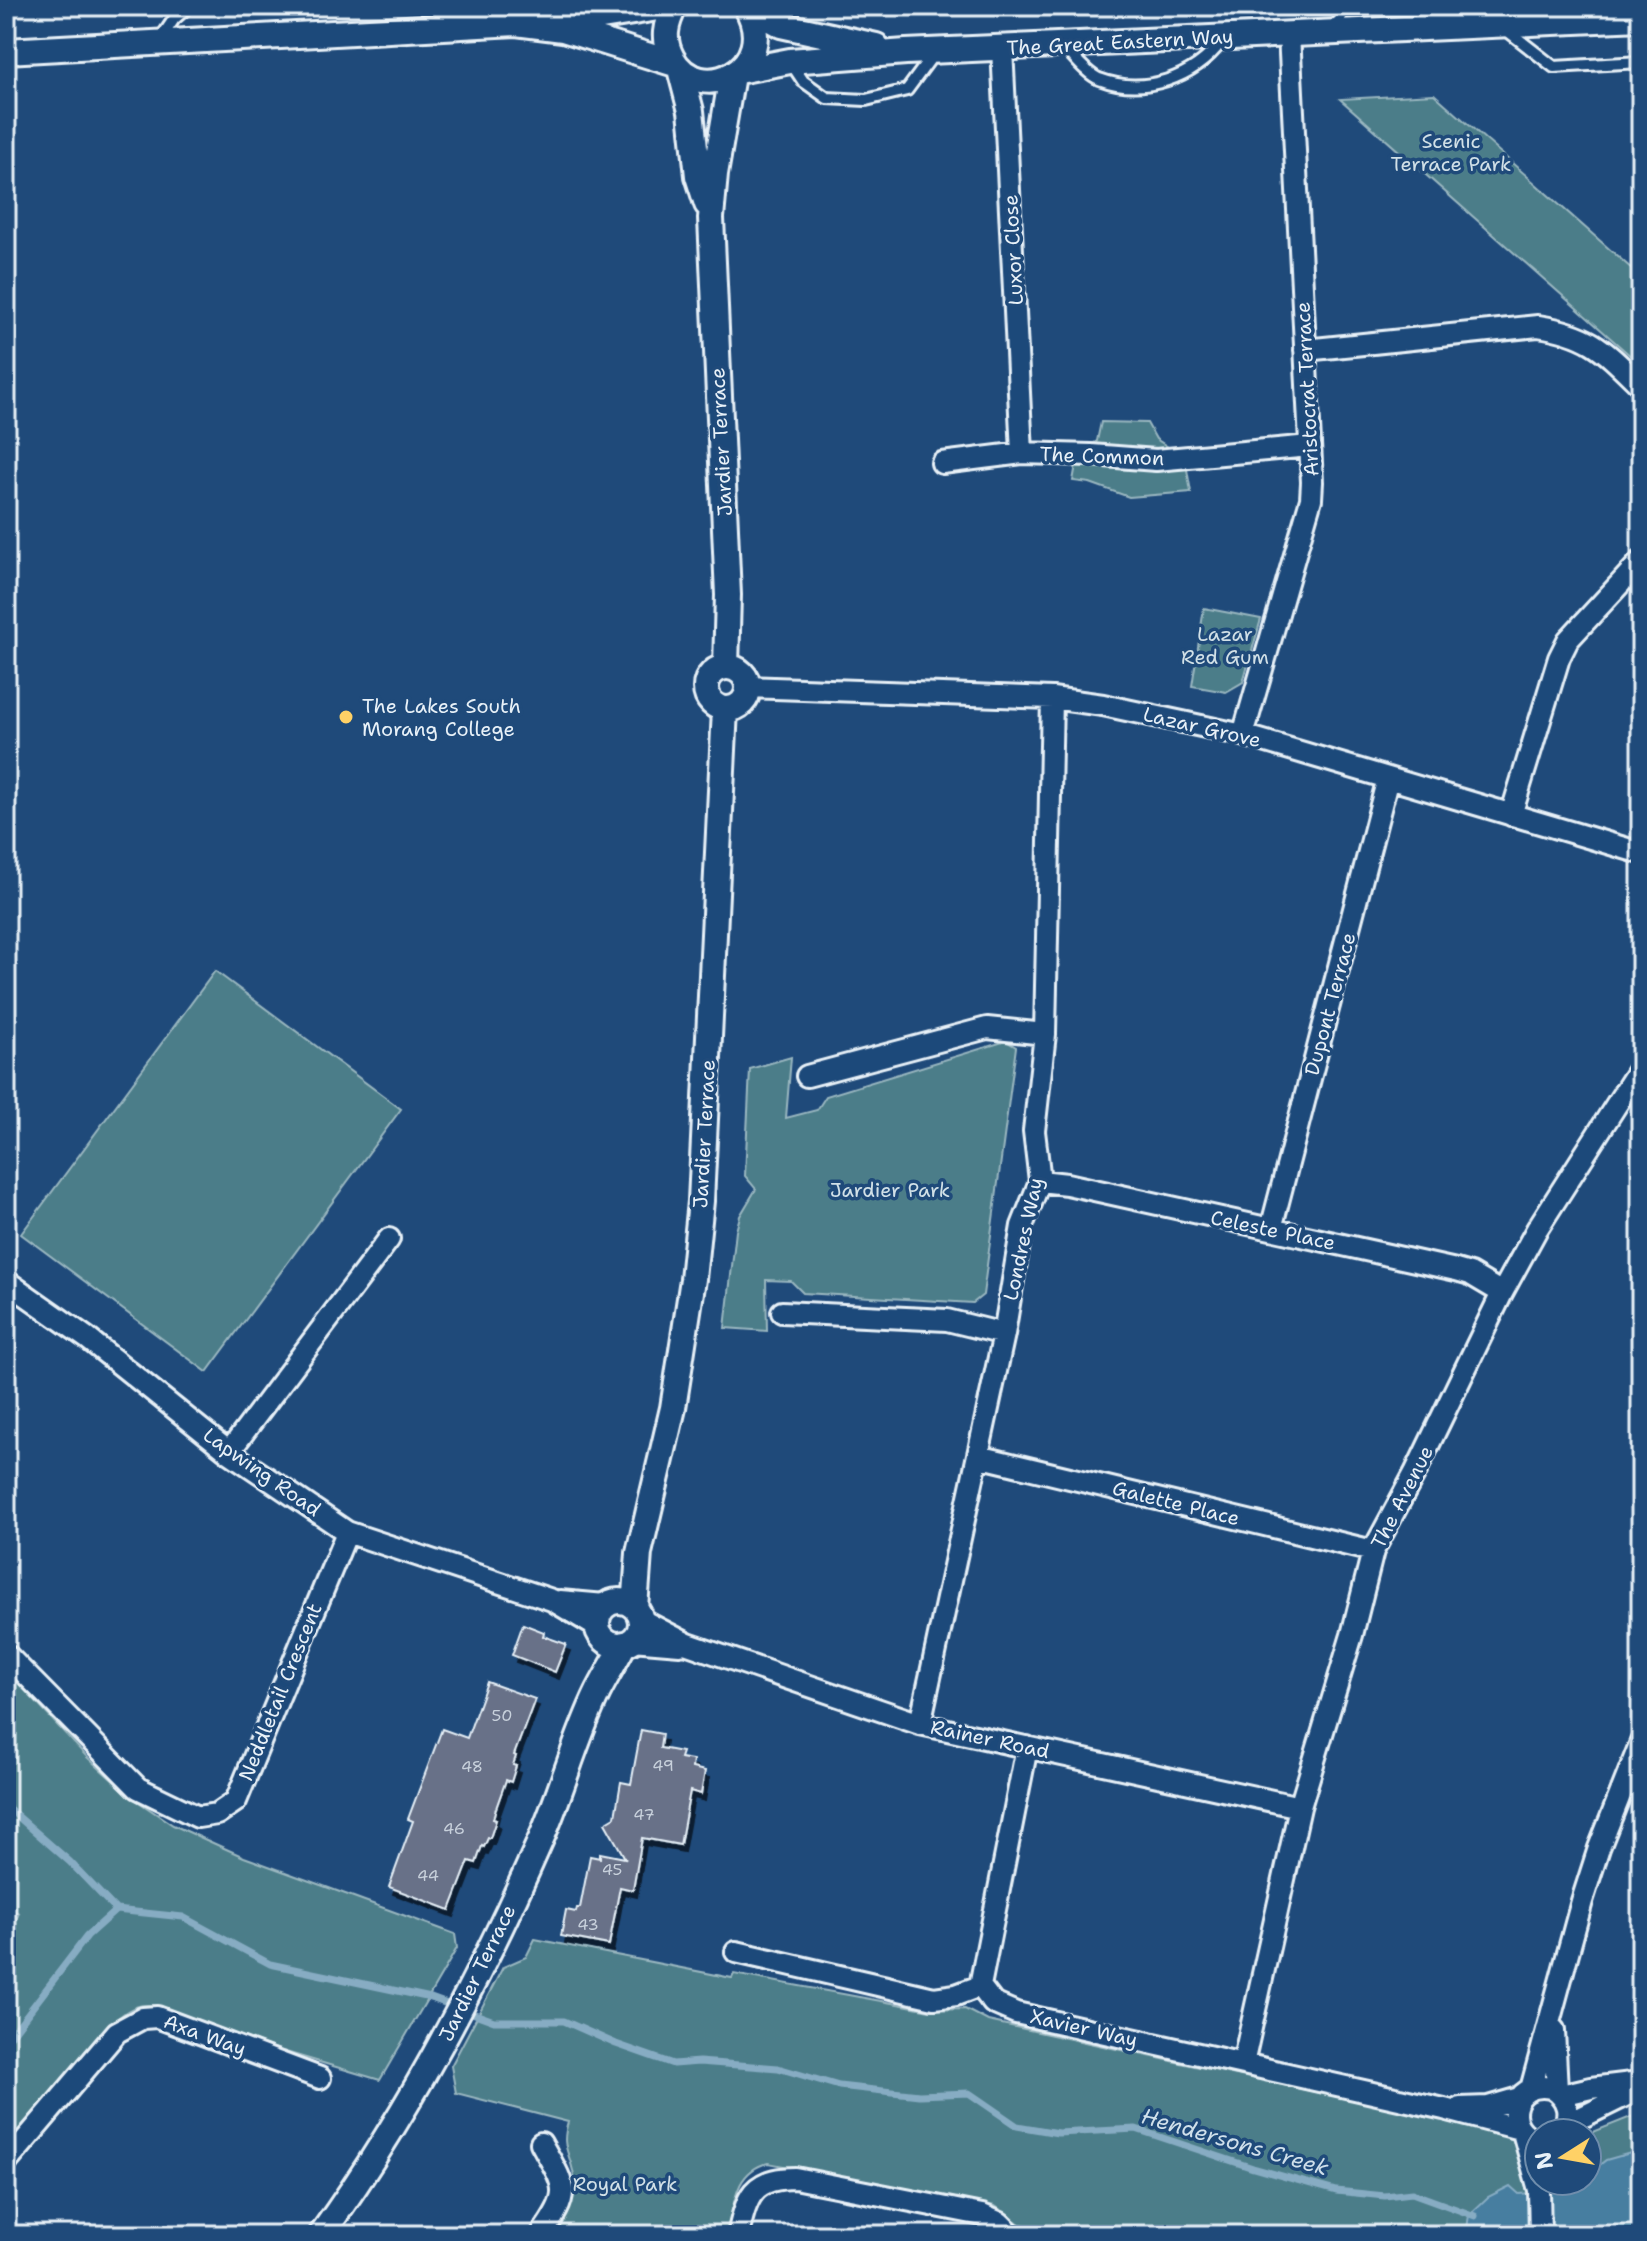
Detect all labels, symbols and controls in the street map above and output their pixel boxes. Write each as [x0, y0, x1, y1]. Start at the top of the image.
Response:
street label: The Great Eastern Way [1006, 23, 1234, 61]
park label: Scenic Terrace Park [1391, 128, 1511, 177]
street label: Luxor Close [997, 194, 1029, 306]
street label: Aristocrat Terrace [1289, 301, 1325, 477]
street label: Jardier Terrace [704, 367, 738, 517]
street label: The Common [1039, 441, 1165, 471]
park label: Lazar Red Gum [1181, 621, 1269, 670]
place label: The Lakes South Morang College [362, 693, 521, 742]
street label: Lazar Grove [1141, 701, 1263, 753]
marker: The Lakes South Morang College [337, 708, 355, 726]
street label: Dupont Terrace [1298, 930, 1362, 1078]
street label: Jardier Terrace [687, 1059, 721, 1209]
street label: Londres Way [997, 1175, 1049, 1303]
park label: Jardier Park [830, 1177, 950, 1203]
street label: Celeste Place [1208, 1204, 1338, 1256]
street label: Lapwing Road [198, 1422, 326, 1522]
street label: The Avenue [1365, 1441, 1439, 1553]
street label: Galette Place [1110, 1475, 1242, 1531]
street label: Neddletail Crescent [232, 1599, 328, 1785]
house number: 50 [492, 1705, 512, 1726]
street label: Rainer Road [928, 1714, 1052, 1764]
house number: 49 [652, 1755, 674, 1776]
house number: 48 [461, 1756, 483, 1777]
house number: 47 [633, 1804, 655, 1825]
house number: 46 [443, 1818, 465, 1839]
house number: 45 [602, 1859, 622, 1880]
house number: 44 [417, 1865, 439, 1886]
street label: Jardier Terrace [433, 1900, 521, 2046]
house number: 43 [577, 1914, 599, 1935]
street label: Xavier Way [1028, 2003, 1140, 2053]
street label: Axa Way [160, 2008, 250, 2062]
water label: Hendersons Creek [1138, 2101, 1332, 2183]
north arrow [1523, 2117, 1603, 2197]
text: N [1528, 2149, 1560, 2172]
park label: Royal Park [573, 2171, 677, 2197]

